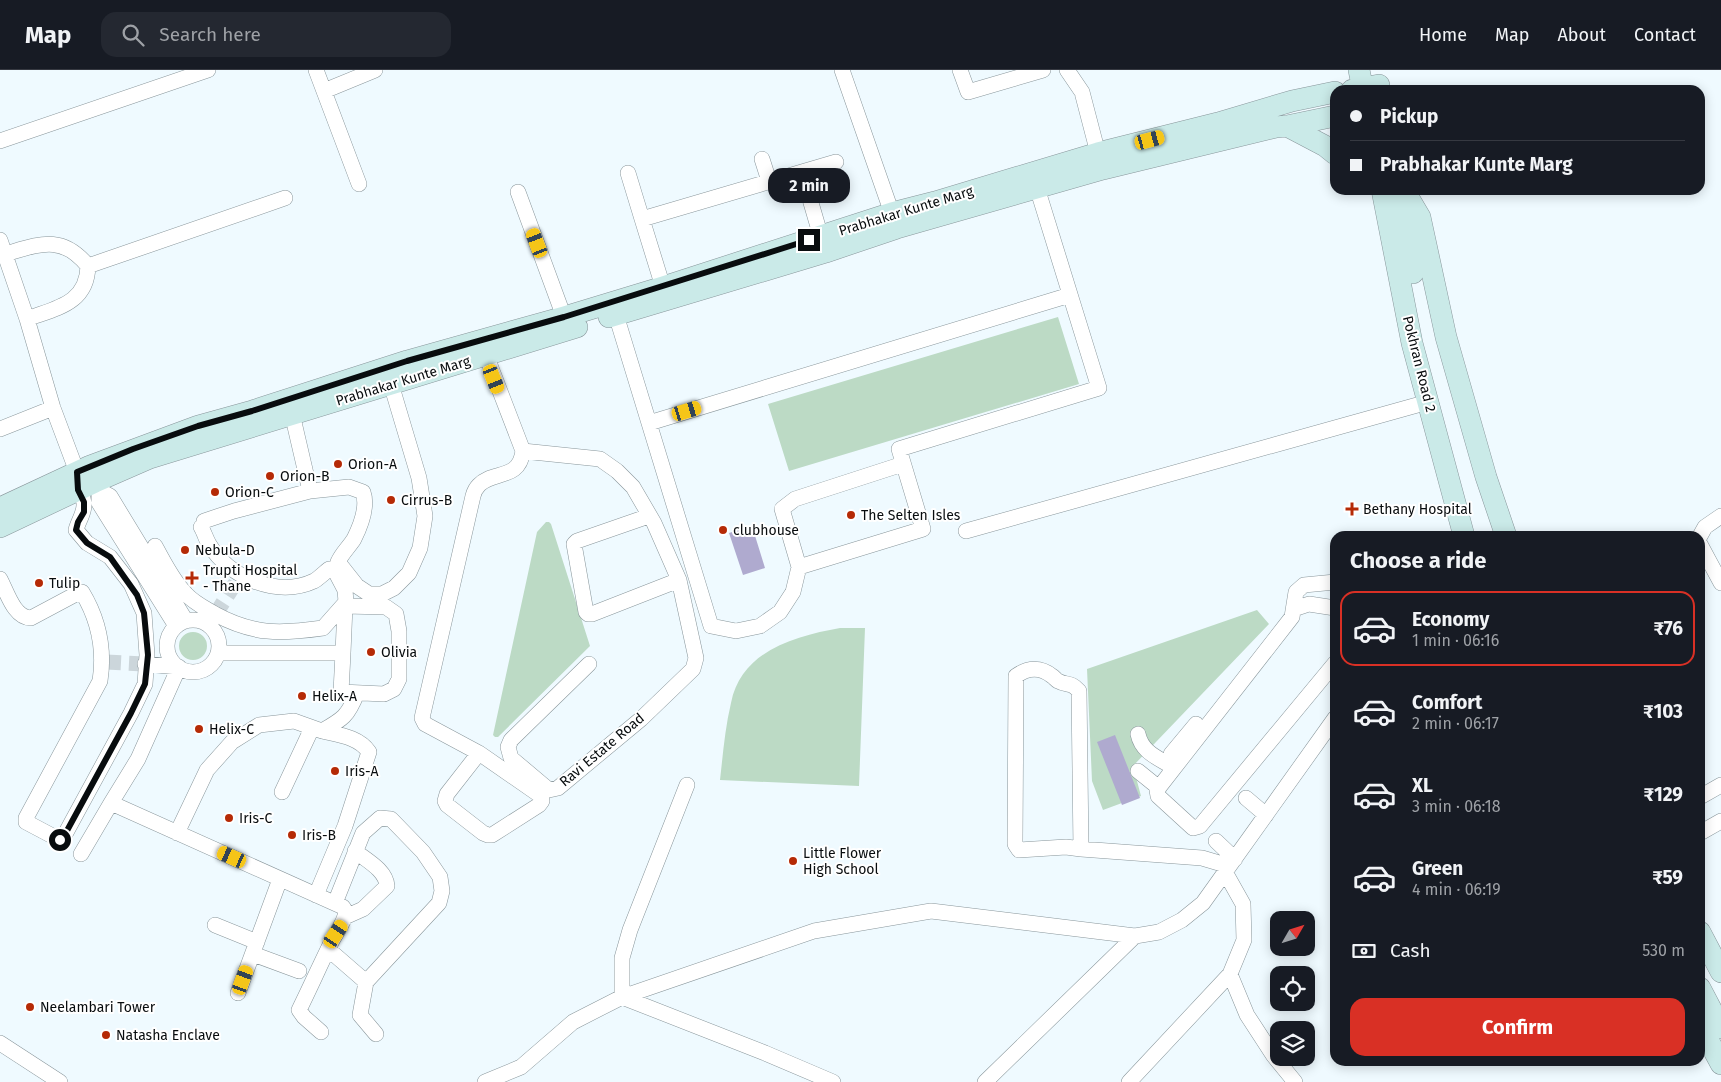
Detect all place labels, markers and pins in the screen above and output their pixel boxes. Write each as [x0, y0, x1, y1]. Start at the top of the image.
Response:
place label: Orion-A [348, 456, 397, 473]
marker: Orion-A [332, 458, 344, 470]
place label: Orion-B [280, 468, 330, 485]
marker: Orion-B [264, 470, 276, 482]
place label: Orion-C [225, 484, 274, 501]
marker: Orion-C [209, 486, 221, 498]
place label: Cirrus-B [401, 492, 452, 509]
marker: Cirrus-B [385, 494, 397, 506]
place label: Bethany Hospital [1363, 501, 1472, 518]
marker: Bethany Hospital [1345, 502, 1359, 516]
place label: The Selten Isles [861, 507, 961, 524]
marker: The Selten Isles [845, 509, 857, 521]
place label: clubhouse [733, 522, 799, 539]
marker: clubhouse [717, 524, 729, 536]
place label: Nebula-D [195, 542, 255, 559]
marker: Nebula-D [179, 544, 191, 556]
place label: Trupti Hospital - Thane [203, 562, 297, 595]
marker: Trupti Hospital - Thane [185, 571, 199, 585]
place label: Tulip [49, 575, 80, 592]
marker: Tulip [33, 577, 45, 589]
place label: Olivia [381, 644, 417, 661]
marker: Olivia [365, 646, 377, 658]
place label: Helix-A [312, 688, 357, 705]
marker: Helix-A [296, 690, 308, 702]
place label: Helix-C [209, 721, 254, 738]
marker: Helix-C [193, 723, 205, 735]
place label: Iris-A [345, 763, 378, 780]
marker: Iris-A [329, 765, 341, 777]
place label: Iris-C [239, 810, 273, 827]
marker: Iris-C [223, 812, 235, 824]
place label: Iris-B [302, 827, 336, 844]
marker: Iris-B [286, 829, 298, 841]
place label: Little Flower High School [803, 845, 882, 878]
marker: Little Flower High School [787, 855, 799, 867]
place label: Neelambari Tower [40, 999, 156, 1016]
marker: Neelambari Tower [24, 1001, 36, 1013]
place label: Natasha Enclave [116, 1027, 220, 1044]
marker: Natasha Enclave [100, 1029, 112, 1041]

